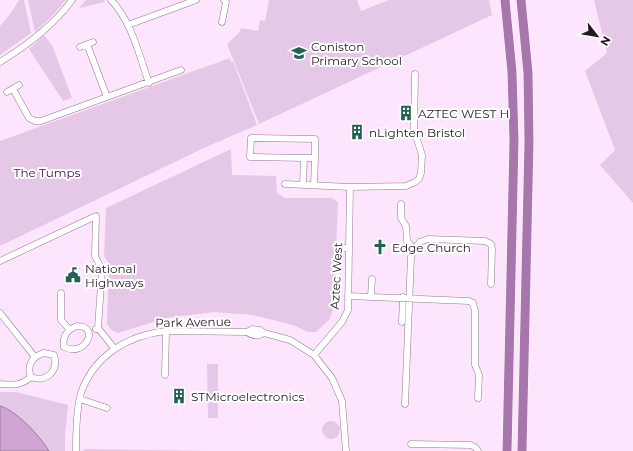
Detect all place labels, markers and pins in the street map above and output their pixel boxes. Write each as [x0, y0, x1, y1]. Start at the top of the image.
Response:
place label: Coniston Primary School [311, 39, 402, 68]
school or university icon: Coniston Primary School [290, 44, 308, 62]
building icon: AZTEC WEST H [397, 104, 415, 122]
place label: AZTEC WEST H [418, 106, 509, 121]
building icon: nLighten Bristol [348, 123, 366, 141]
place label: nLighten Bristol [369, 125, 465, 140]
church icon: Edge Church [371, 238, 389, 256]
place label: Edge Church [392, 240, 471, 255]
place label: National Highways [85, 261, 144, 290]
public building icon: National Highways [64, 266, 82, 284]
building icon: STMicroelectronics [170, 387, 188, 405]
place label: STMicroelectronics [191, 389, 304, 404]

